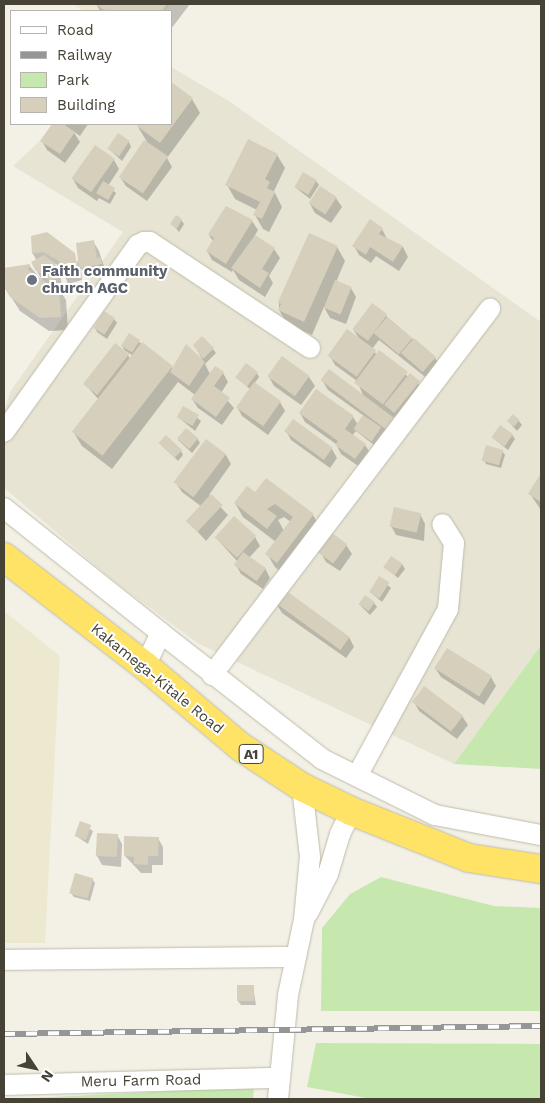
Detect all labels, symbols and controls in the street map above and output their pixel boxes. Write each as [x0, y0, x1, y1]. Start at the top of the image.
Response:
legend [10, 10, 172, 125]
text: Road [57, 21, 94, 39]
text: Railway [57, 46, 112, 64]
text: Park [57, 71, 89, 89]
text: Building [57, 96, 115, 114]
place label: Faith community church AGC [42, 262, 168, 297]
marker: Faith community church AGC [26, 274, 38, 286]
street label: Kakamega-Kitale Road [87, 620, 227, 738]
road number: A1 [238, 742, 264, 766]
north arrow [10, 1043, 60, 1093]
text: N [38, 1068, 57, 1085]
street label: Meru Farm Road [80, 1071, 202, 1091]

